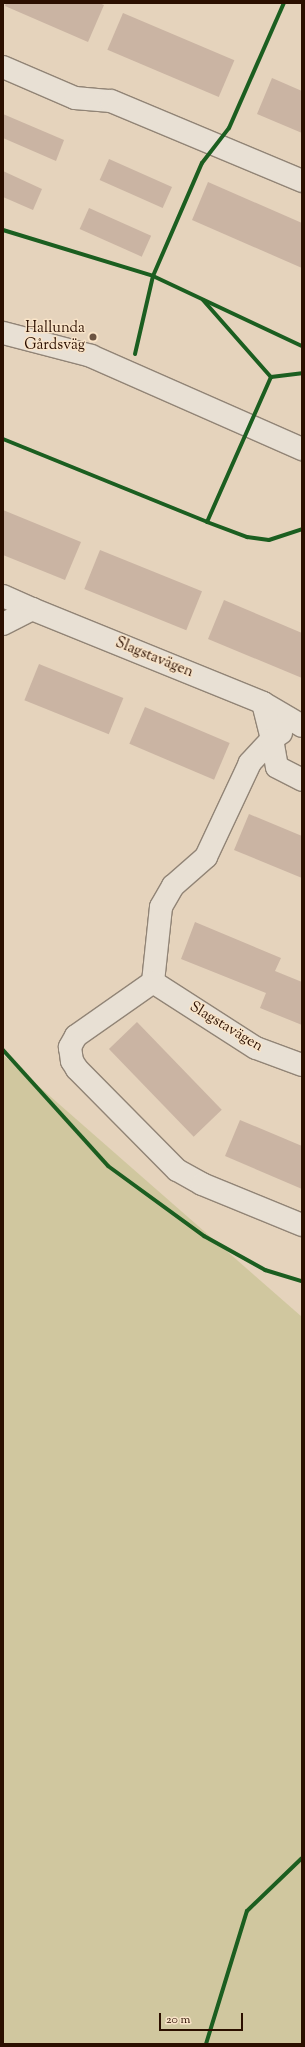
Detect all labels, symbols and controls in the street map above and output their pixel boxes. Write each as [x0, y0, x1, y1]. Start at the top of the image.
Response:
place label: Hallunda Gårdsväg [24, 319, 85, 354]
marker: Hallunda Gårdsväg [88, 332, 98, 342]
street label: Slagstavägen [112, 634, 196, 682]
street label: Slagstavägen [186, 998, 266, 1056]
scale bar [161, 2005, 245, 2031]
text: 20 m [166, 2011, 190, 2029]

